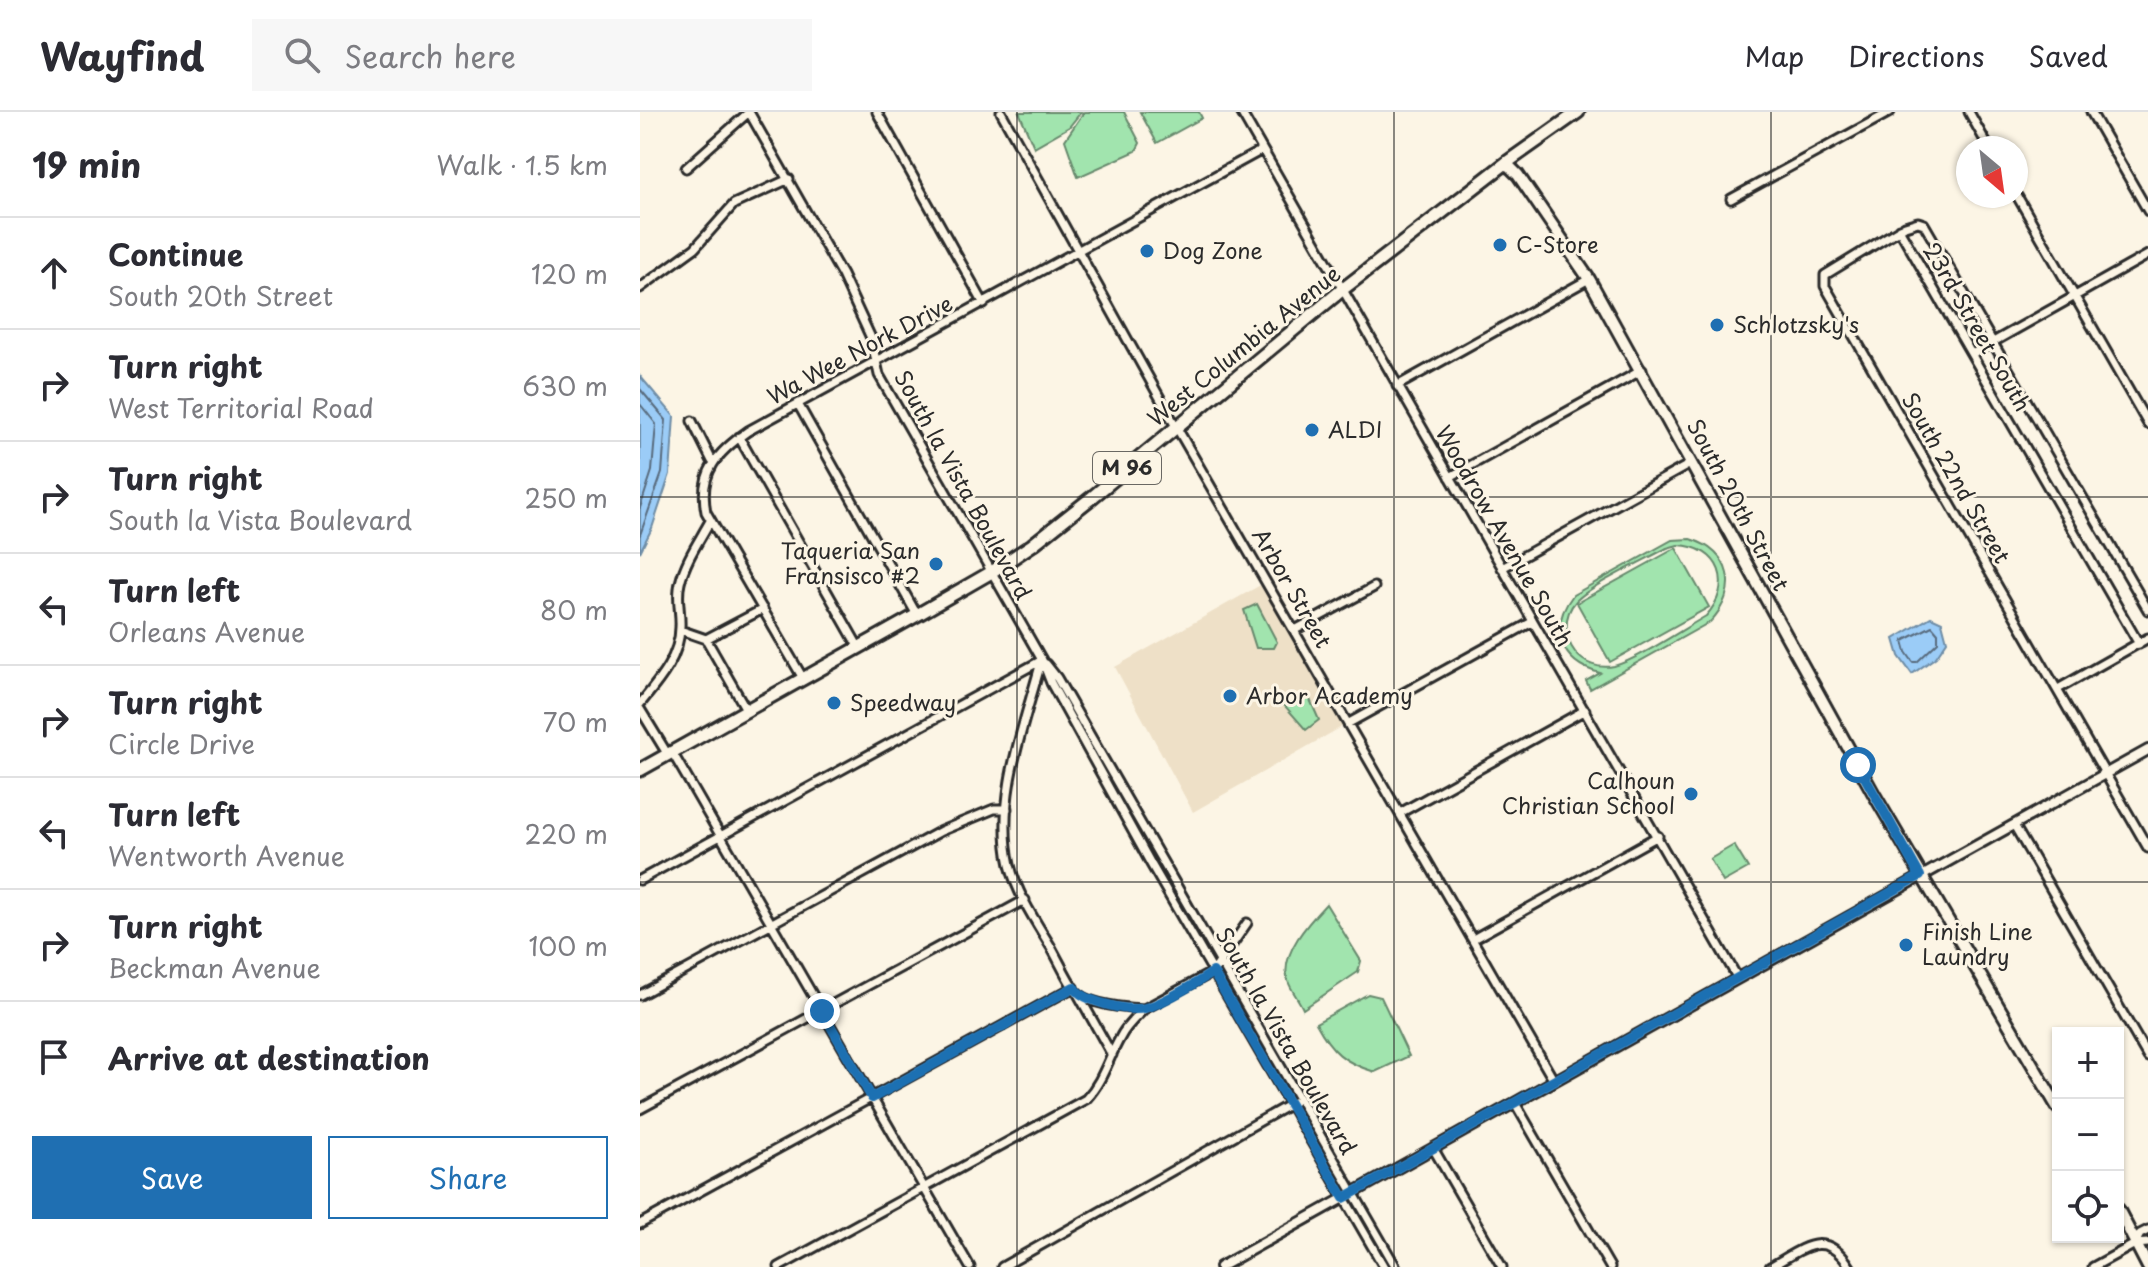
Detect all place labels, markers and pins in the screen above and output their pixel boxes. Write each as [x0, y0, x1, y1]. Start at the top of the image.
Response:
place label: C-Store [1516, 227, 1599, 260]
place label: Dog Zone [1163, 233, 1263, 266]
marker: C-Store [1491, 236, 1509, 254]
marker: Dog Zone [1138, 242, 1156, 260]
place label: Schlotzsky's [1733, 307, 1859, 340]
marker: Schlotzsky's [1708, 316, 1726, 334]
place label: ALDI [1328, 412, 1383, 445]
marker: ALDI [1303, 421, 1321, 439]
place label: Taqueria San Fransisco #2 [781, 533, 920, 591]
marker: Taqueria San Fransisco #2 [927, 555, 945, 573]
place label: Arbor Academy [1246, 678, 1413, 711]
place label: Speedway [850, 685, 956, 718]
marker: Arbor Academy [1221, 687, 1239, 705]
marker: Speedway [825, 694, 843, 712]
place label: Calhoun Christian School [1502, 763, 1675, 821]
marker: Calhoun Christian School [1682, 785, 1700, 803]
place label: Finish Line Laundry [1922, 914, 2033, 972]
marker: Finish Line Laundry [1897, 936, 1915, 954]

